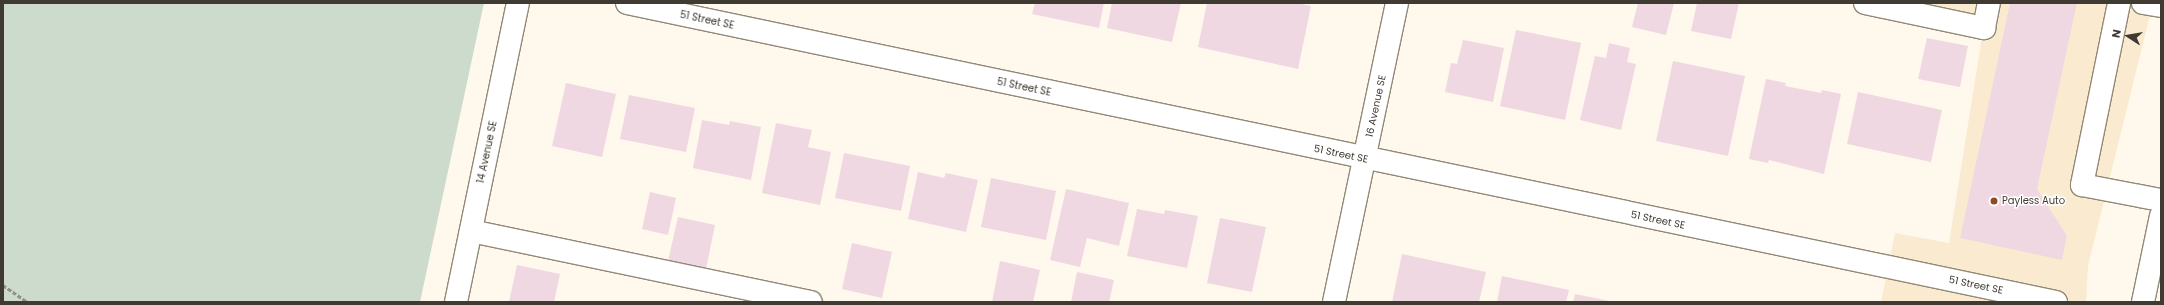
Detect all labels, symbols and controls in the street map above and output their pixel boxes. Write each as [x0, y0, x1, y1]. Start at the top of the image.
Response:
street label: 51 Street SE [679, 8, 735, 32]
north arrow [2108, 16, 2148, 56]
text: N [2108, 28, 2125, 39]
street label: 16 Avenue SE [1364, 74, 1388, 138]
street label: 51 Street SE [996, 75, 1052, 99]
street label: 14 Avenue SE [475, 120, 499, 184]
street label: 51 Street SE [1313, 142, 1369, 166]
place label: Payless Auto [2002, 195, 2065, 207]
marker: Payless Auto [1989, 196, 1999, 206]
street label: 51 Street SE [1630, 208, 1686, 232]
street label: 51 Street SE [1948, 273, 2004, 297]

